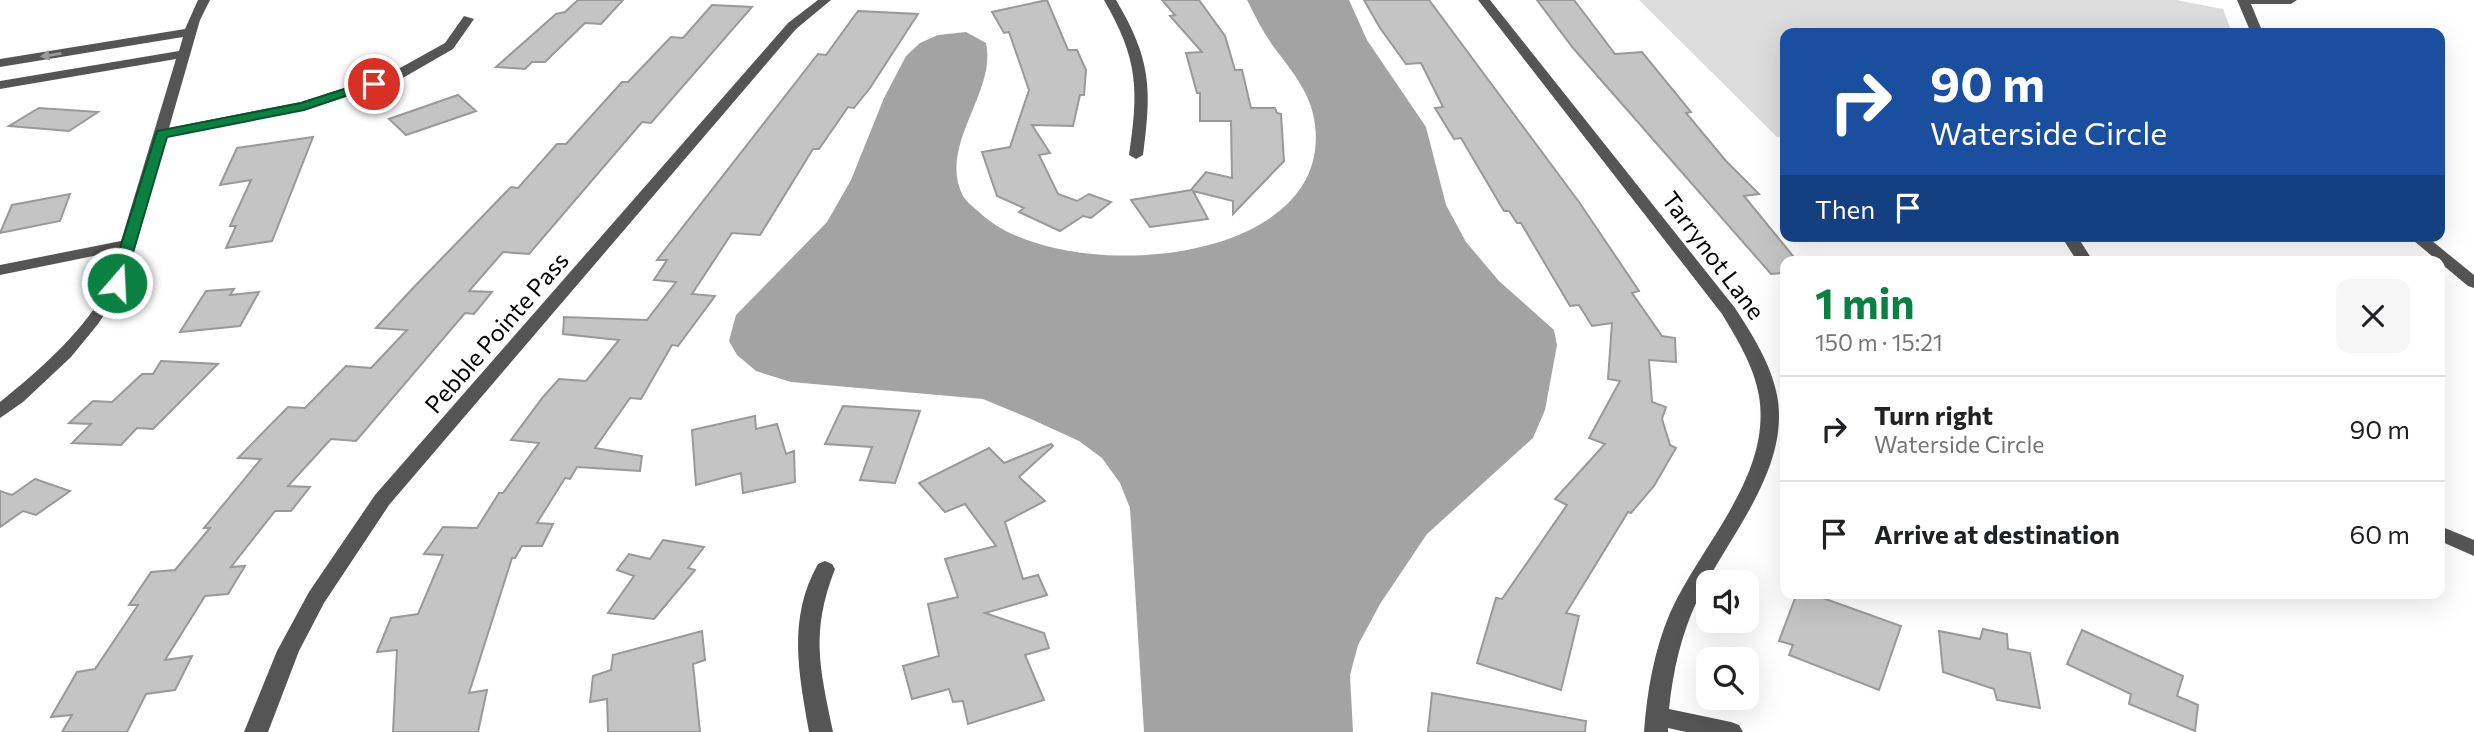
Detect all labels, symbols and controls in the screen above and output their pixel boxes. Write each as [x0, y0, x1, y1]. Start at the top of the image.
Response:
one-way arrow [40, 50, 62, 61]
text: 90 m [1930, 52, 2045, 112]
pin [344, 54, 404, 114]
icon: right [1815, 56, 1906, 147]
icon: arrive [355, 65, 393, 103]
text: Waterside Circle [1930, 112, 2167, 152]
street label: Tarrynot Lane [1657, 185, 1771, 325]
icon: arrive [1889, 189, 1927, 227]
text: Then [1815, 193, 1875, 224]
street label: Pebble Pointe Pass [418, 245, 574, 419]
position arrow [80, 246, 154, 320]
text: 1 min [1815, 276, 1915, 328]
button: close [2336, 279, 2410, 353]
text: 150 m · 15:21 [1815, 328, 1943, 356]
text: Turn right [1874, 399, 1993, 430]
icon: right [1815, 410, 1853, 448]
text: 90 m [2350, 413, 2410, 444]
text: Waterside Circle [1874, 430, 2044, 458]
icon: arrive [1815, 515, 1853, 553]
text: Arrive at destination [1874, 518, 2120, 549]
text: 60 m [2350, 518, 2410, 549]
map controls [1696, 570, 1759, 710]
button: sound [1696, 570, 1759, 633]
button: search [1696, 647, 1759, 710]

